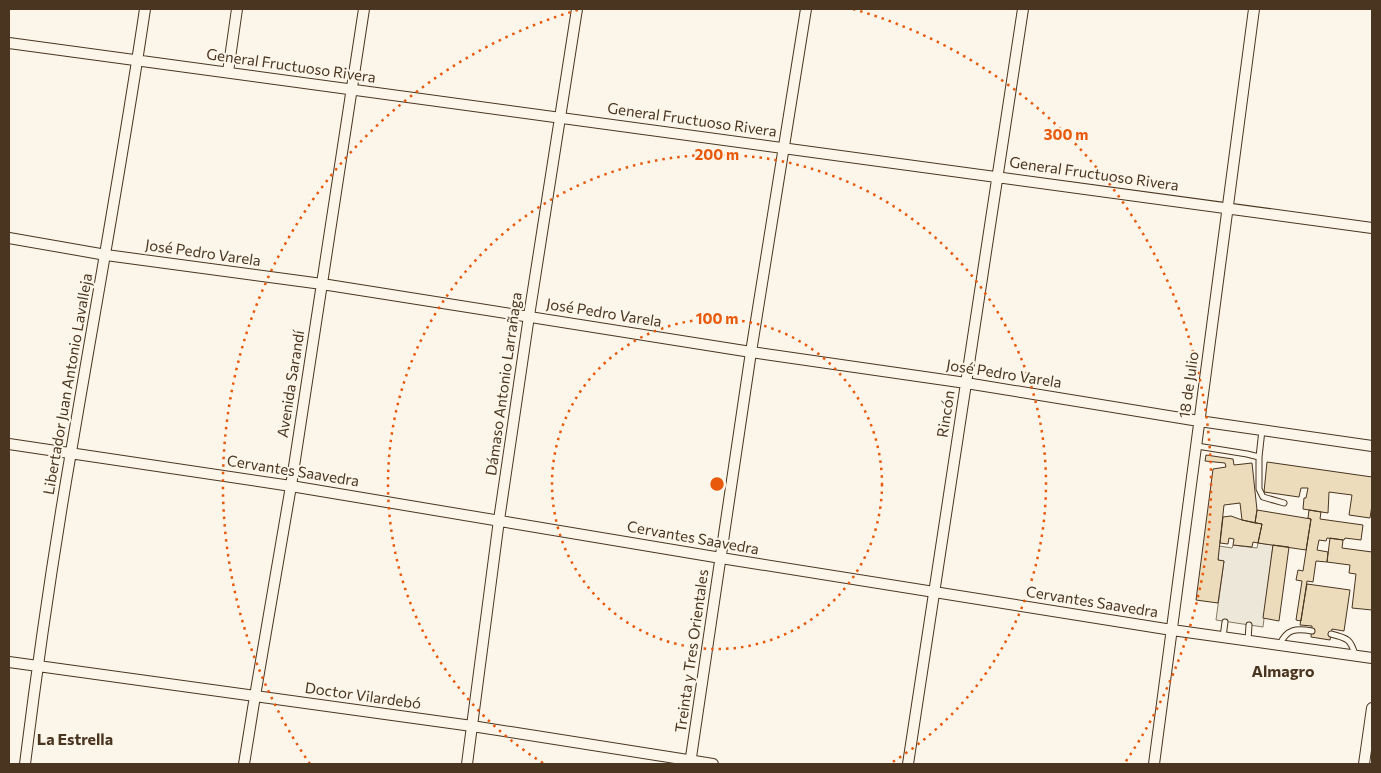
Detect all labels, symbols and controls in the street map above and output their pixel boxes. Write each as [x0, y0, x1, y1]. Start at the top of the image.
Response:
street label: General Fructuoso Rivera [205, 44, 377, 86]
street label: General Fructuoso Rivera [606, 98, 778, 140]
text: 300 m [1044, 125, 1088, 143]
text: 200 m [695, 145, 739, 163]
street label: General Fructuoso Rivera [1008, 152, 1180, 194]
street label: José Pedro Varela [144, 235, 262, 269]
street label: Libertador Juan Antonio Lavalleja [39, 272, 95, 496]
street label: Dámaso Antonio Larrañaga [481, 291, 525, 477]
street label: José Pedro Varela [545, 294, 663, 330]
text: 100 m [696, 309, 738, 327]
street label: Avenida Sarandí [273, 328, 308, 439]
street label: 18 de Julio [1174, 350, 1202, 419]
street label: José Pedro Varela [945, 355, 1063, 391]
street label: Rincón [932, 389, 958, 439]
street label: Cervantes Saavedra [226, 451, 361, 489]
centre of rings [708, 475, 726, 493]
street label: Cervantes Saavedra [626, 517, 761, 557]
street label: Treinta y Tres Orientales [671, 568, 711, 734]
street label: Cervantes Saavedra [1025, 582, 1160, 620]
district label: Almagro [1252, 661, 1315, 680]
street label: Doctor Vilardebó [304, 678, 422, 712]
district label: La Estrella [37, 729, 113, 748]

